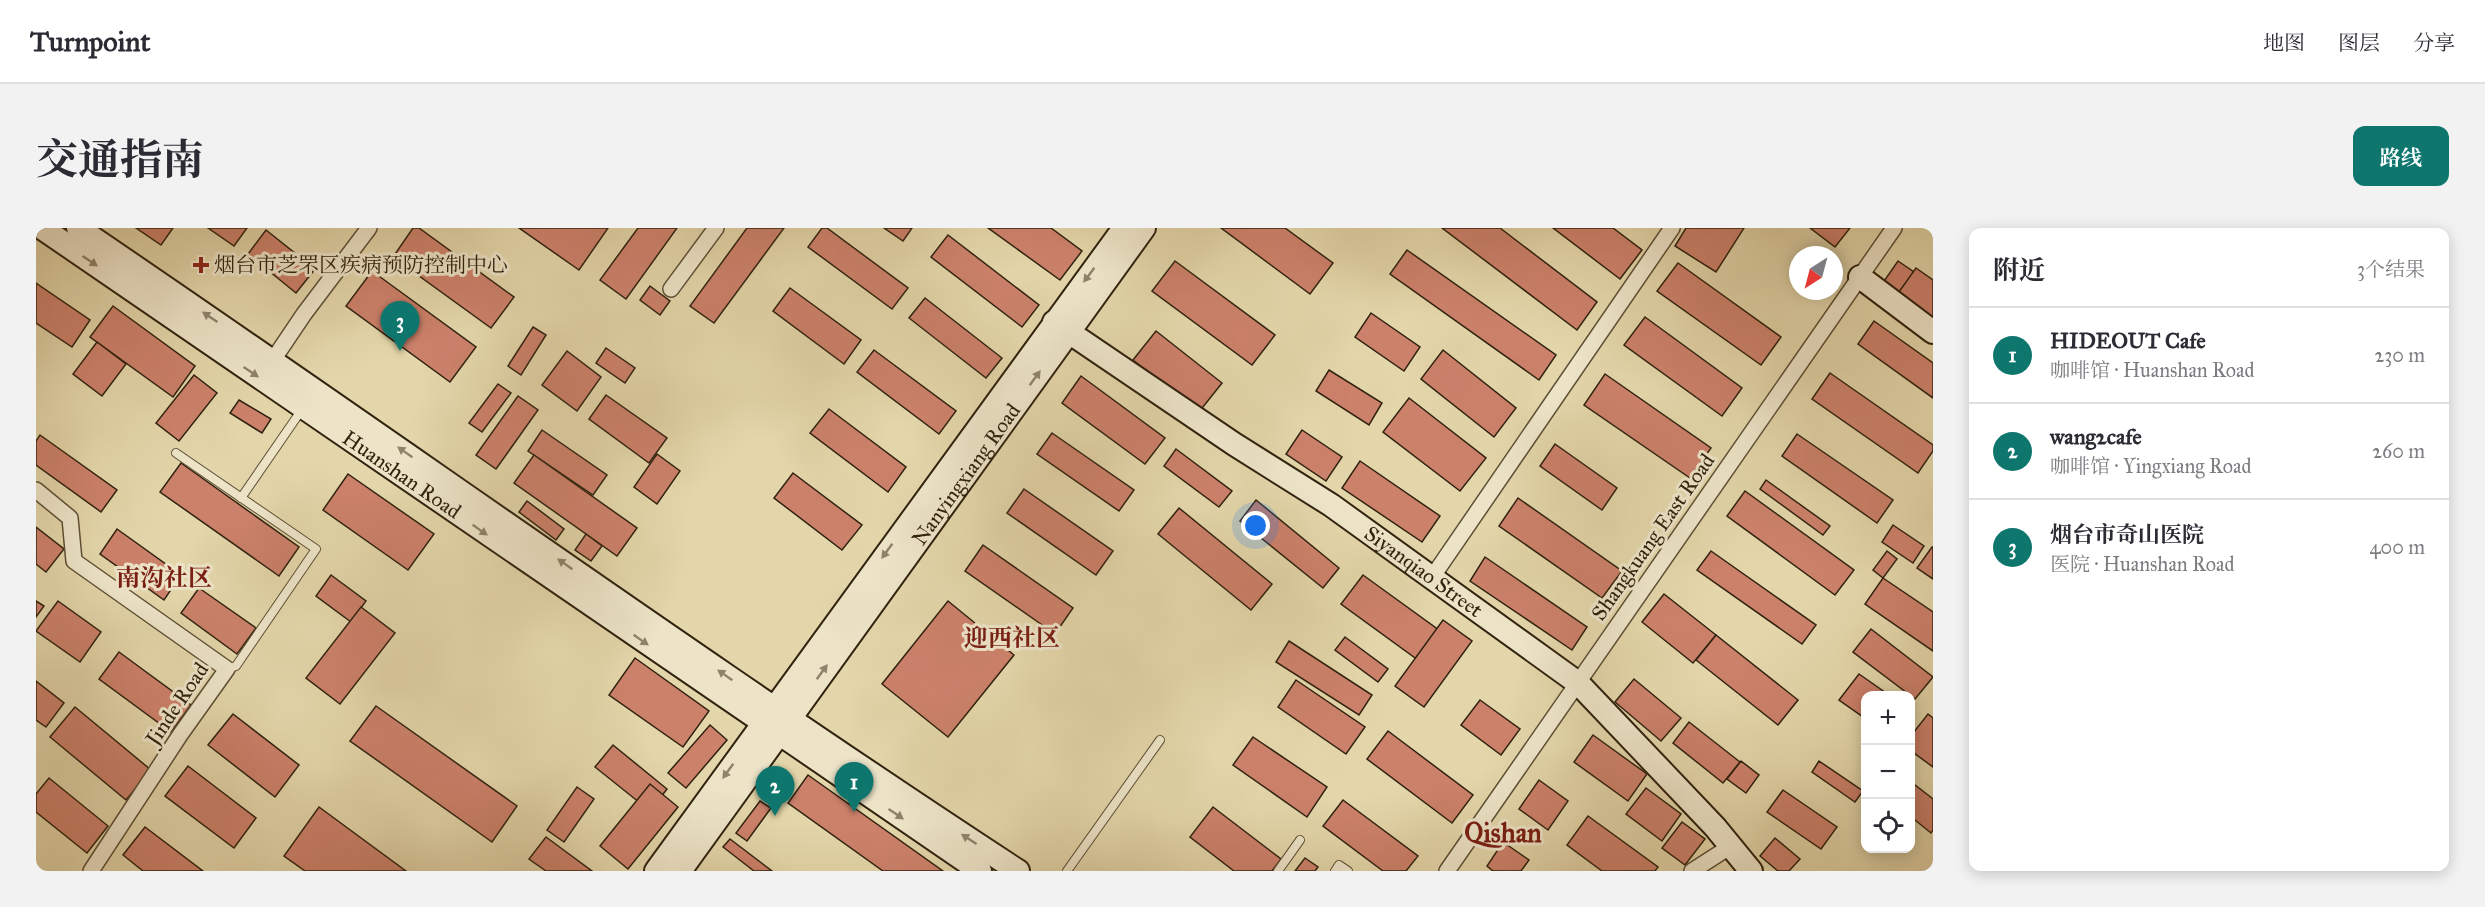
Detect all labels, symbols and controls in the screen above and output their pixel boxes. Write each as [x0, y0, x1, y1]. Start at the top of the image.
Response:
text: Turnpoint [30, 24, 150, 59]
text: 地图 [2263, 30, 2305, 56]
text: 图层 [2338, 30, 2380, 56]
text: 分享 [2413, 30, 2455, 56]
button: 路线 [2353, 126, 2449, 186]
text: 交通指南 [36, 134, 204, 186]
north arrow [1789, 246, 1843, 300]
place label: 烟台市芝罘区疾病预防控制中心 [214, 252, 508, 278]
text: 附近 [1993, 254, 2045, 286]
one-way arrow [82, 255, 98, 266]
marker: 烟台市芝罘区疾病预防控制中心 [192, 256, 210, 274]
text: 3个结果 [2357, 257, 2425, 281]
one-way arrow [1083, 266, 1095, 282]
pin: 3 [380, 302, 420, 351]
one-way arrow [202, 312, 218, 323]
text: HIDEOUT Cafe [2050, 327, 2206, 354]
text: 1 [2009, 343, 2016, 367]
text: 230 m [2374, 343, 2425, 367]
text: 咖啡馆 · Huanshan Road [2050, 358, 2255, 382]
one-way arrow [242, 366, 258, 378]
one-way arrow [1029, 370, 1041, 386]
street label: Nanyingxiang Road [906, 398, 1026, 551]
text: wang2cafe [2050, 423, 2142, 450]
street label: Huanshan Road [337, 425, 466, 525]
text: 2 [2008, 439, 2017, 463]
text: 260 m [2372, 439, 2425, 463]
one-way arrow [397, 447, 413, 458]
street label: Shangkuang East Road [1586, 448, 1721, 625]
text: 咖啡馆 · Yingxiang Road [2050, 454, 2252, 478]
your location [1241, 511, 1270, 540]
street label: Siyanqiao Street [1359, 520, 1488, 623]
text: 烟台市奇山医院 [2050, 521, 2204, 548]
one-way arrow [472, 524, 488, 536]
text: 3 [2009, 535, 2017, 559]
text: 400 m [2369, 535, 2425, 559]
one-way arrow [882, 544, 894, 559]
text: 医院 · Huanshan Road [2050, 552, 2235, 576]
one-way arrow [557, 559, 573, 570]
district label: 南沟社区 [116, 563, 212, 593]
district label: 迎西社区 [964, 623, 1060, 653]
one-way arrow [633, 634, 649, 645]
street label: Jinde Road [139, 657, 214, 752]
one-way arrow [816, 665, 828, 680]
one-way arrow [717, 669, 733, 681]
map controls [1861, 691, 1915, 853]
button: + [1861, 691, 1915, 745]
button: − [1861, 745, 1915, 799]
pin: 1 [834, 762, 874, 812]
one-way arrow [722, 763, 734, 779]
pin: 2 [756, 766, 794, 816]
button: locate [1861, 799, 1915, 853]
one-way arrow [888, 808, 904, 820]
district label: Qishan [1464, 816, 1542, 849]
one-way arrow [961, 834, 977, 845]

